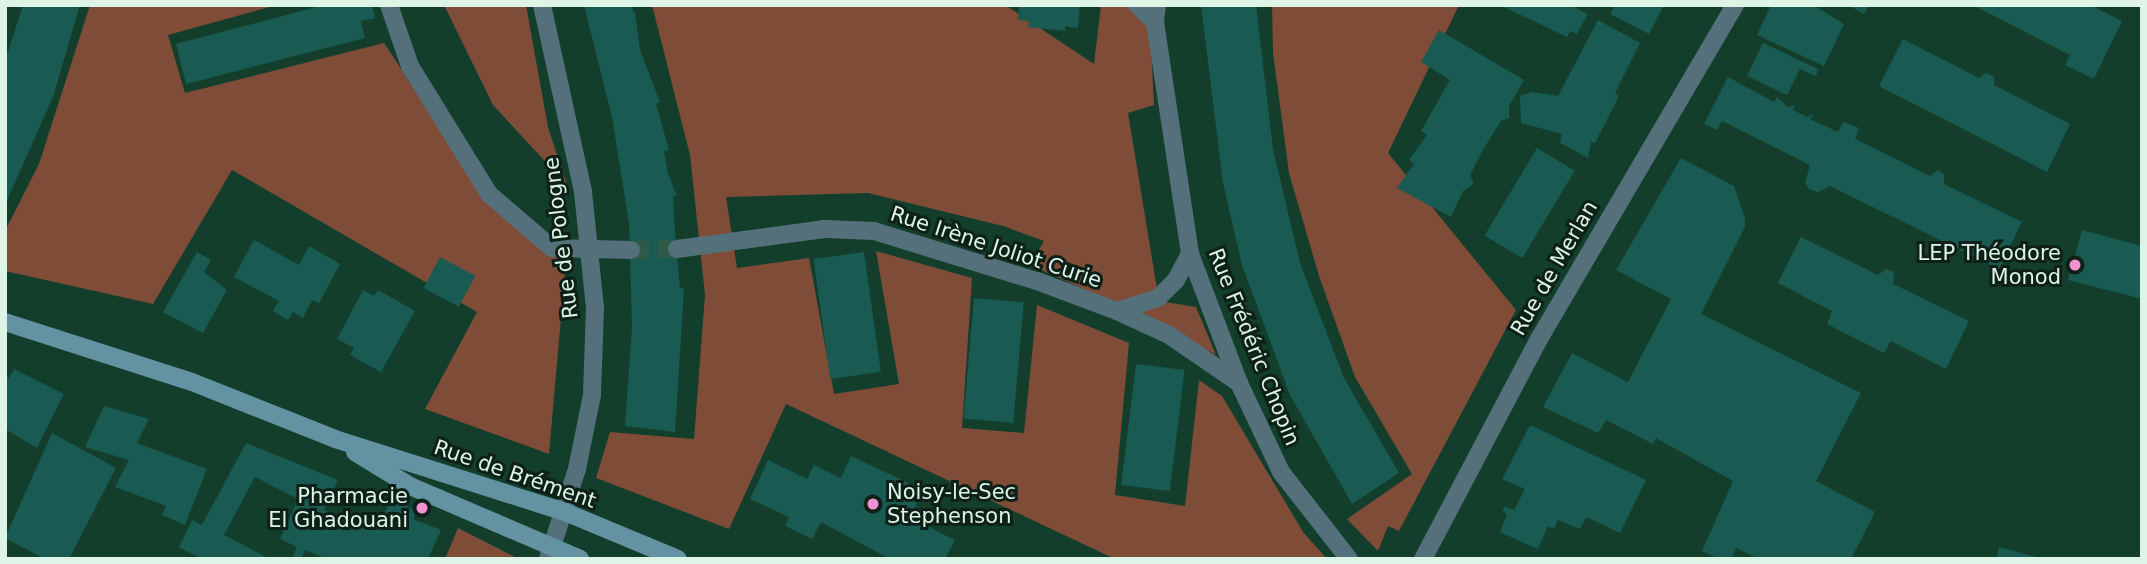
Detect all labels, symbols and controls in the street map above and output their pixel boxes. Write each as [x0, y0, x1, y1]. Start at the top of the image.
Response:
street label: Rue de Pologne [539, 156, 583, 320]
street label: Rue de Merlan [1505, 196, 1603, 340]
street label: Rue Irène Joliot Curie [887, 201, 1105, 293]
place label: LEP Théodore Monod [1918, 240, 2061, 290]
street label: Rue Frédéric Chopin [1203, 245, 1305, 449]
marker: LEP Théodore Monod [2067, 257, 2083, 273]
street label: Rue de Brément [431, 434, 599, 514]
place label: Noisy-le-Sec Stephenson [887, 479, 1016, 529]
place label: Pharmacie El Ghadouani [268, 483, 408, 533]
marker: Noisy-le-Sec Stephenson [865, 496, 881, 512]
marker: Pharmacie El Ghadouani [414, 500, 430, 516]

